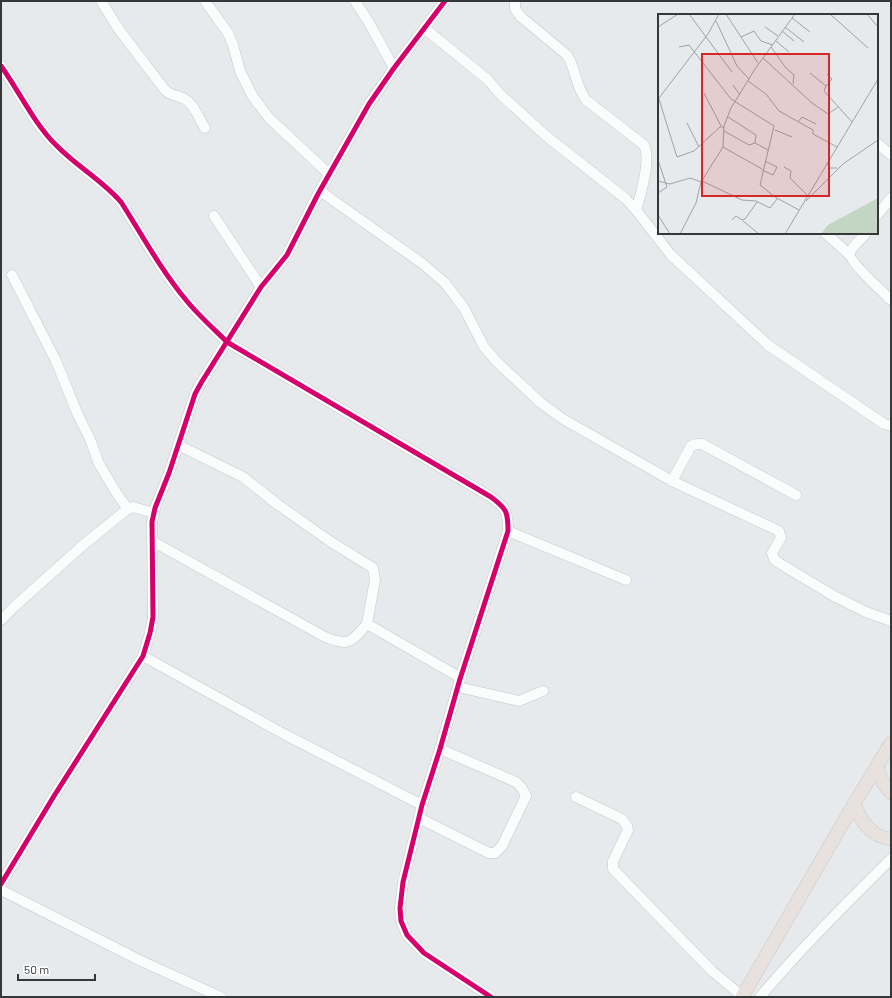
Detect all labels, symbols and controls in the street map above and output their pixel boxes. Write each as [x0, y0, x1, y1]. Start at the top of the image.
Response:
inset map [658, 14, 878, 234]
scale bar [18, 956, 95, 982]
text: 50 m [24, 962, 49, 976]

